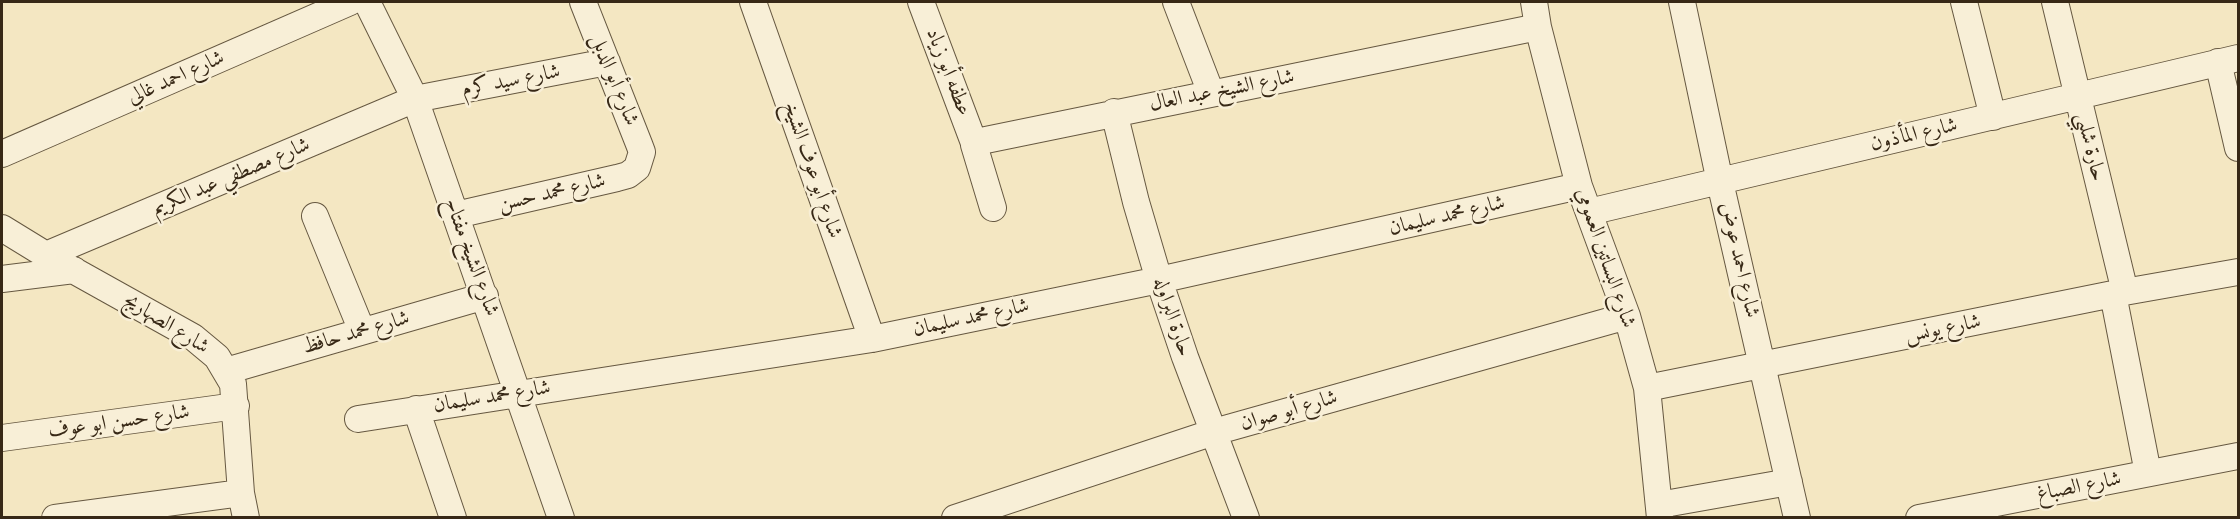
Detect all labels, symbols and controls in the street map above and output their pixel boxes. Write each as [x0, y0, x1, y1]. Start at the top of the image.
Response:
street label: عطفه أبو زياد [920, 25, 976, 119]
street label: شارع أبو الدبل [584, 30, 644, 130]
street label: شارع احمد غالي [124, 45, 228, 111]
street label: شارع سيد كرم [460, 59, 562, 103]
street label: شارع الشيخ عبد العال [1147, 65, 1297, 117]
street label: شارع أبو عوف الشيخ [777, 98, 847, 242]
street label: حارة شلبي [2069, 110, 2111, 184]
street label: شارع المأذون [1868, 113, 1960, 157]
street label: شارع مصطفي عبد الكريم [148, 132, 314, 222]
street label: شارع محمد حسن [496, 168, 608, 218]
street label: شارع البساتين العمومي [1569, 185, 1641, 331]
street label: شارع محمد سليمان [1386, 190, 1508, 242]
street label: شارع الشيخ مفتاح [438, 194, 504, 320]
street label: شارع احمد عوض [1713, 200, 1765, 320]
street label: حارة البراوله [1147, 274, 1197, 360]
street label: شارع الصهاريج [118, 288, 214, 360]
street label: شارع محمد سليمان [910, 293, 1032, 343]
street label: شارع محمد حافظ [300, 306, 412, 360]
street label: شارع يونس [1903, 309, 1983, 349]
street label: شارع محمد سليمان [432, 375, 552, 419]
street label: شارع أبو صوان [1237, 385, 1341, 437]
street label: شارع حسن ابو عوف [47, 400, 191, 444]
street label: شارع الصباغ [2035, 466, 2123, 508]

